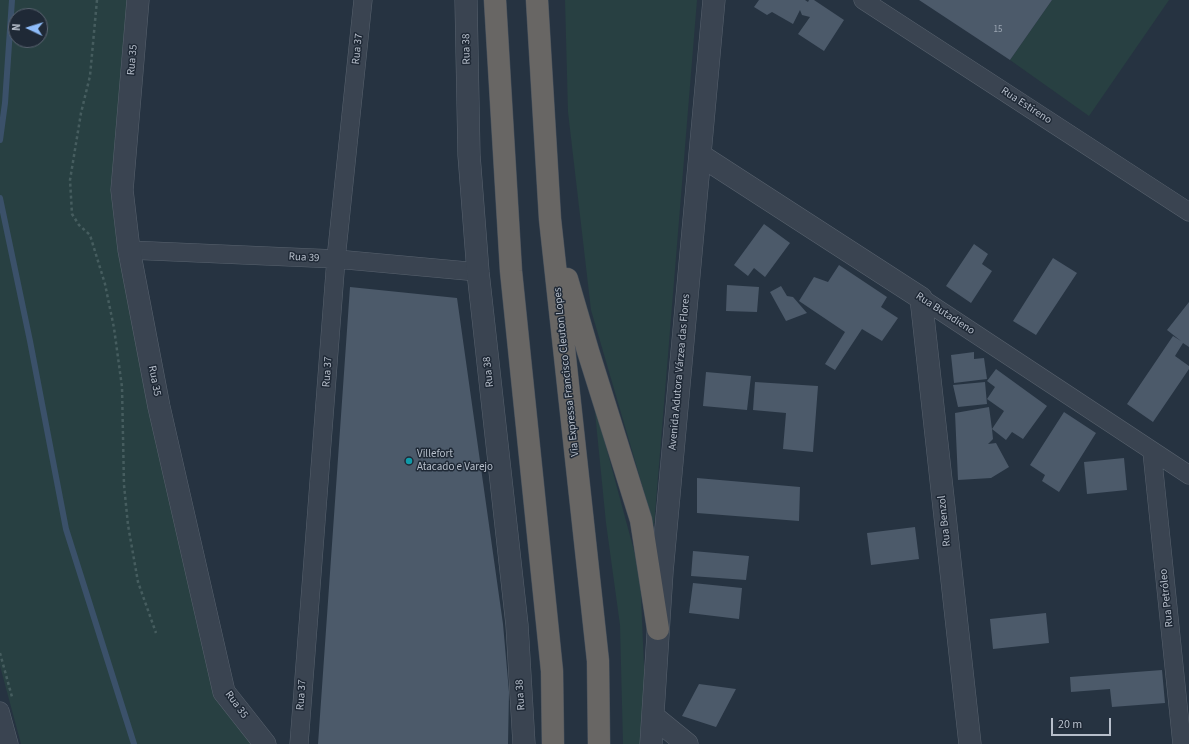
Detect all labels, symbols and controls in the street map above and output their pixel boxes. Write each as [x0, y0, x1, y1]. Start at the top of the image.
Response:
north arrow [8, 8, 48, 48]
text: N [9, 23, 24, 31]
house number: 15 [994, 25, 1002, 35]
street label: Rua 37 [350, 33, 366, 65]
street label: Rua 38 [460, 33, 474, 65]
street label: Rua 35 [125, 44, 141, 76]
street label: Rua Estireno [998, 85, 1054, 127]
street label: Rua 39 [288, 251, 320, 265]
street label: Via Expressa Francisco Cleuton Lopes [552, 287, 582, 457]
street label: Rua Butadieno [913, 290, 977, 338]
street label: Avenida Adutora Várzea das Flores [667, 293, 693, 451]
street label: Rua 37 [320, 356, 336, 388]
street label: Rua 38 [481, 356, 497, 388]
street label: Rua 35 [145, 365, 163, 397]
place label: Villefort Atacado e Varejo [417, 448, 493, 474]
marker: Villefort Atacado e Varejo [404, 456, 414, 466]
street label: Rua Benzol [936, 495, 954, 547]
street label: Rua Petróleo [1157, 568, 1177, 628]
street label: Rua 37 [294, 679, 310, 711]
street label: Rua 38 [513, 679, 529, 711]
street label: Rua 35 [222, 689, 250, 721]
scale bar [1053, 710, 1113, 736]
text: 20 m [1058, 716, 1082, 733]

